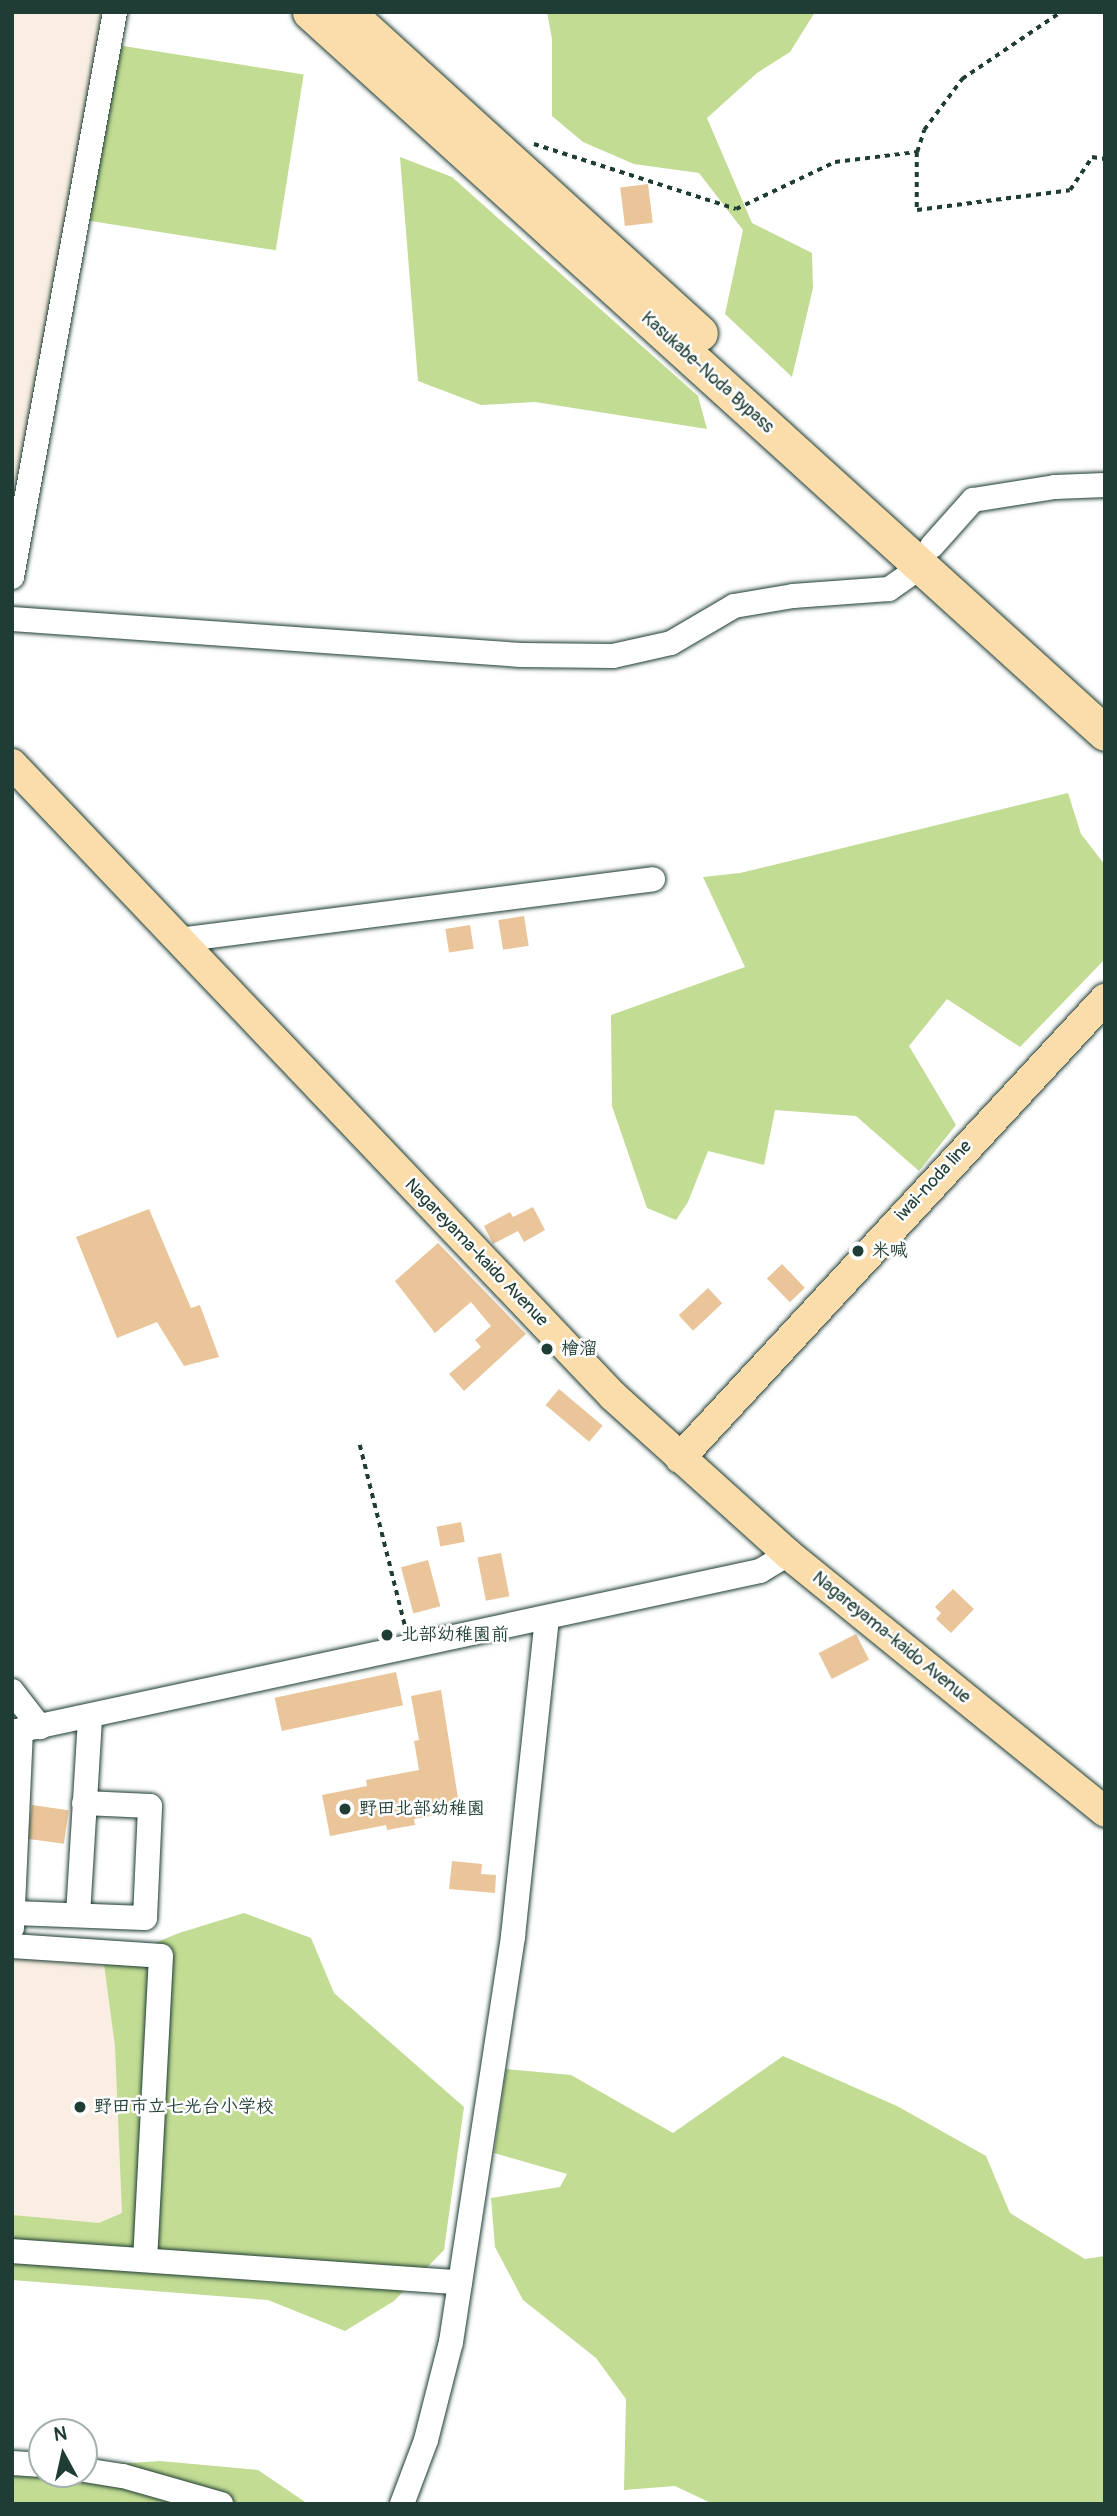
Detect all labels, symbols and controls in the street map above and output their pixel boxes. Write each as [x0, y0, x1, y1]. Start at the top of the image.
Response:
street label: Kasukabe-Noda Bypass [636, 308, 778, 438]
street label: iwai-noda line [891, 1136, 977, 1226]
street label: Nagareyama-kaido Avenue [400, 1174, 552, 1332]
place label: 米喊 [872, 1240, 908, 1262]
marker: 米喊 [850, 1243, 866, 1259]
place label: 檜溜 [561, 1338, 597, 1360]
marker: 檜溜 [539, 1341, 555, 1357]
street label: Nagareyama-kaido Avenue [807, 1567, 975, 1709]
place label: 北部幼稚園前 [401, 1624, 509, 1646]
marker: 北部幼稚園前 [379, 1627, 395, 1643]
place label: 野田北部幼稚園 [359, 1798, 485, 1820]
marker: 野田北部幼稚園 [337, 1801, 353, 1817]
place label: 野田市立七光台小学校 [94, 2096, 274, 2118]
marker: 野田市立七光台小学校 [72, 2099, 88, 2115]
north arrow [28, 2418, 98, 2488]
text: N [52, 2421, 68, 2447]

